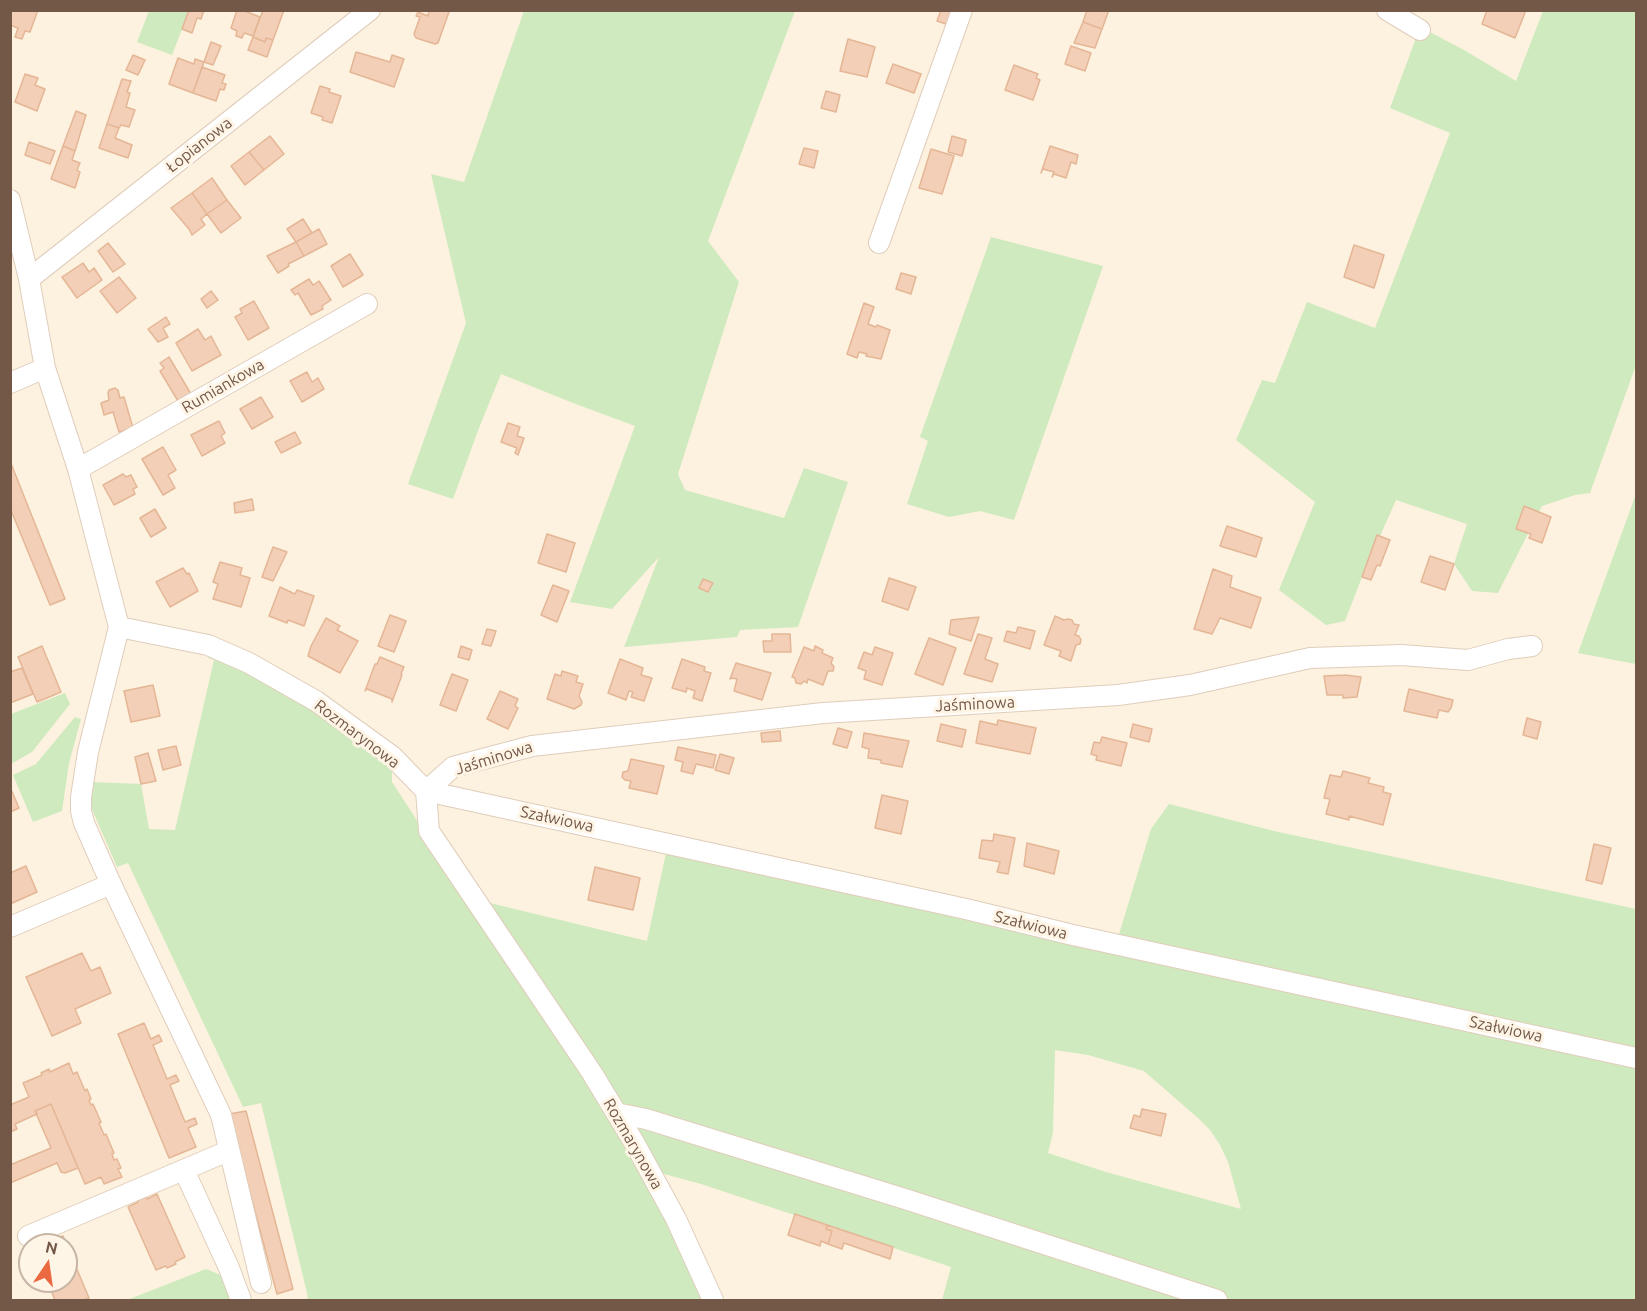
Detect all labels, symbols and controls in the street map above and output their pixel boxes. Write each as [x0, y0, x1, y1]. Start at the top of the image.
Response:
street label: Łopianowa [162, 113, 236, 177]
street label: Rumiankowa [178, 355, 268, 417]
street label: Jaśminowa [935, 692, 1015, 716]
street label: Rozmarynowa [311, 696, 403, 772]
street label: Jaśminowa [453, 737, 535, 779]
street label: Szałwiowa [519, 802, 595, 836]
street label: Szałwiowa [993, 907, 1069, 943]
street label: Szałwiowa [1468, 1012, 1544, 1046]
street label: Rozmarynowa [599, 1095, 667, 1193]
north arrow [18, 1233, 78, 1293]
text: N [44, 1237, 59, 1258]

